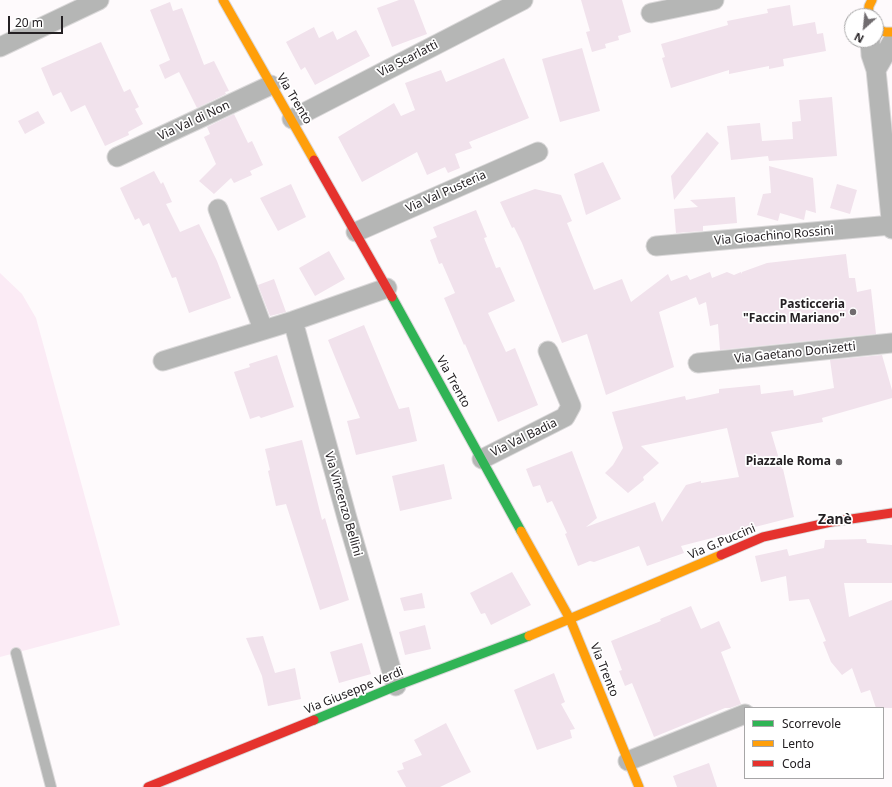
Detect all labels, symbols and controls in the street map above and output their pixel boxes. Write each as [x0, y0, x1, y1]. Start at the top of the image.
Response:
scale bar [10, 8, 65, 34]
north arrow [844, 8, 884, 48]
text: 20 m [15, 14, 43, 31]
text: N [851, 30, 866, 47]
street label: Via Scarlatti [375, 38, 441, 80]
street label: Via Trento [273, 71, 315, 127]
street label: Via Val di Non [156, 98, 232, 144]
street label: Via Val Pusteria [404, 168, 488, 216]
street label: Via Gioachino Rossini [714, 224, 834, 248]
place label: Pasticceria "Faccin Mariano" [743, 298, 845, 326]
marker: Pasticceria "Faccin Mariano" [848, 307, 858, 317]
street label: Via Gaetano Donizetti [734, 339, 856, 367]
street label: Via Trento [433, 354, 473, 410]
street label: Via Val Badia [489, 416, 559, 460]
street label: Via Vincenzo Bellini [321, 450, 365, 558]
place label: Piazzale Roma [746, 455, 831, 469]
marker: Piazzale Roma [834, 457, 844, 467]
district label: Zanè [818, 512, 852, 528]
street label: Via G.Puccini [686, 521, 758, 563]
street label: Via Trento [587, 641, 621, 699]
street label: Via Giuseppe Verdi [302, 665, 406, 717]
legend [744, 707, 884, 779]
text: Scorrevole [782, 715, 841, 732]
text: Lento [782, 735, 814, 752]
text: Coda [782, 755, 811, 772]

